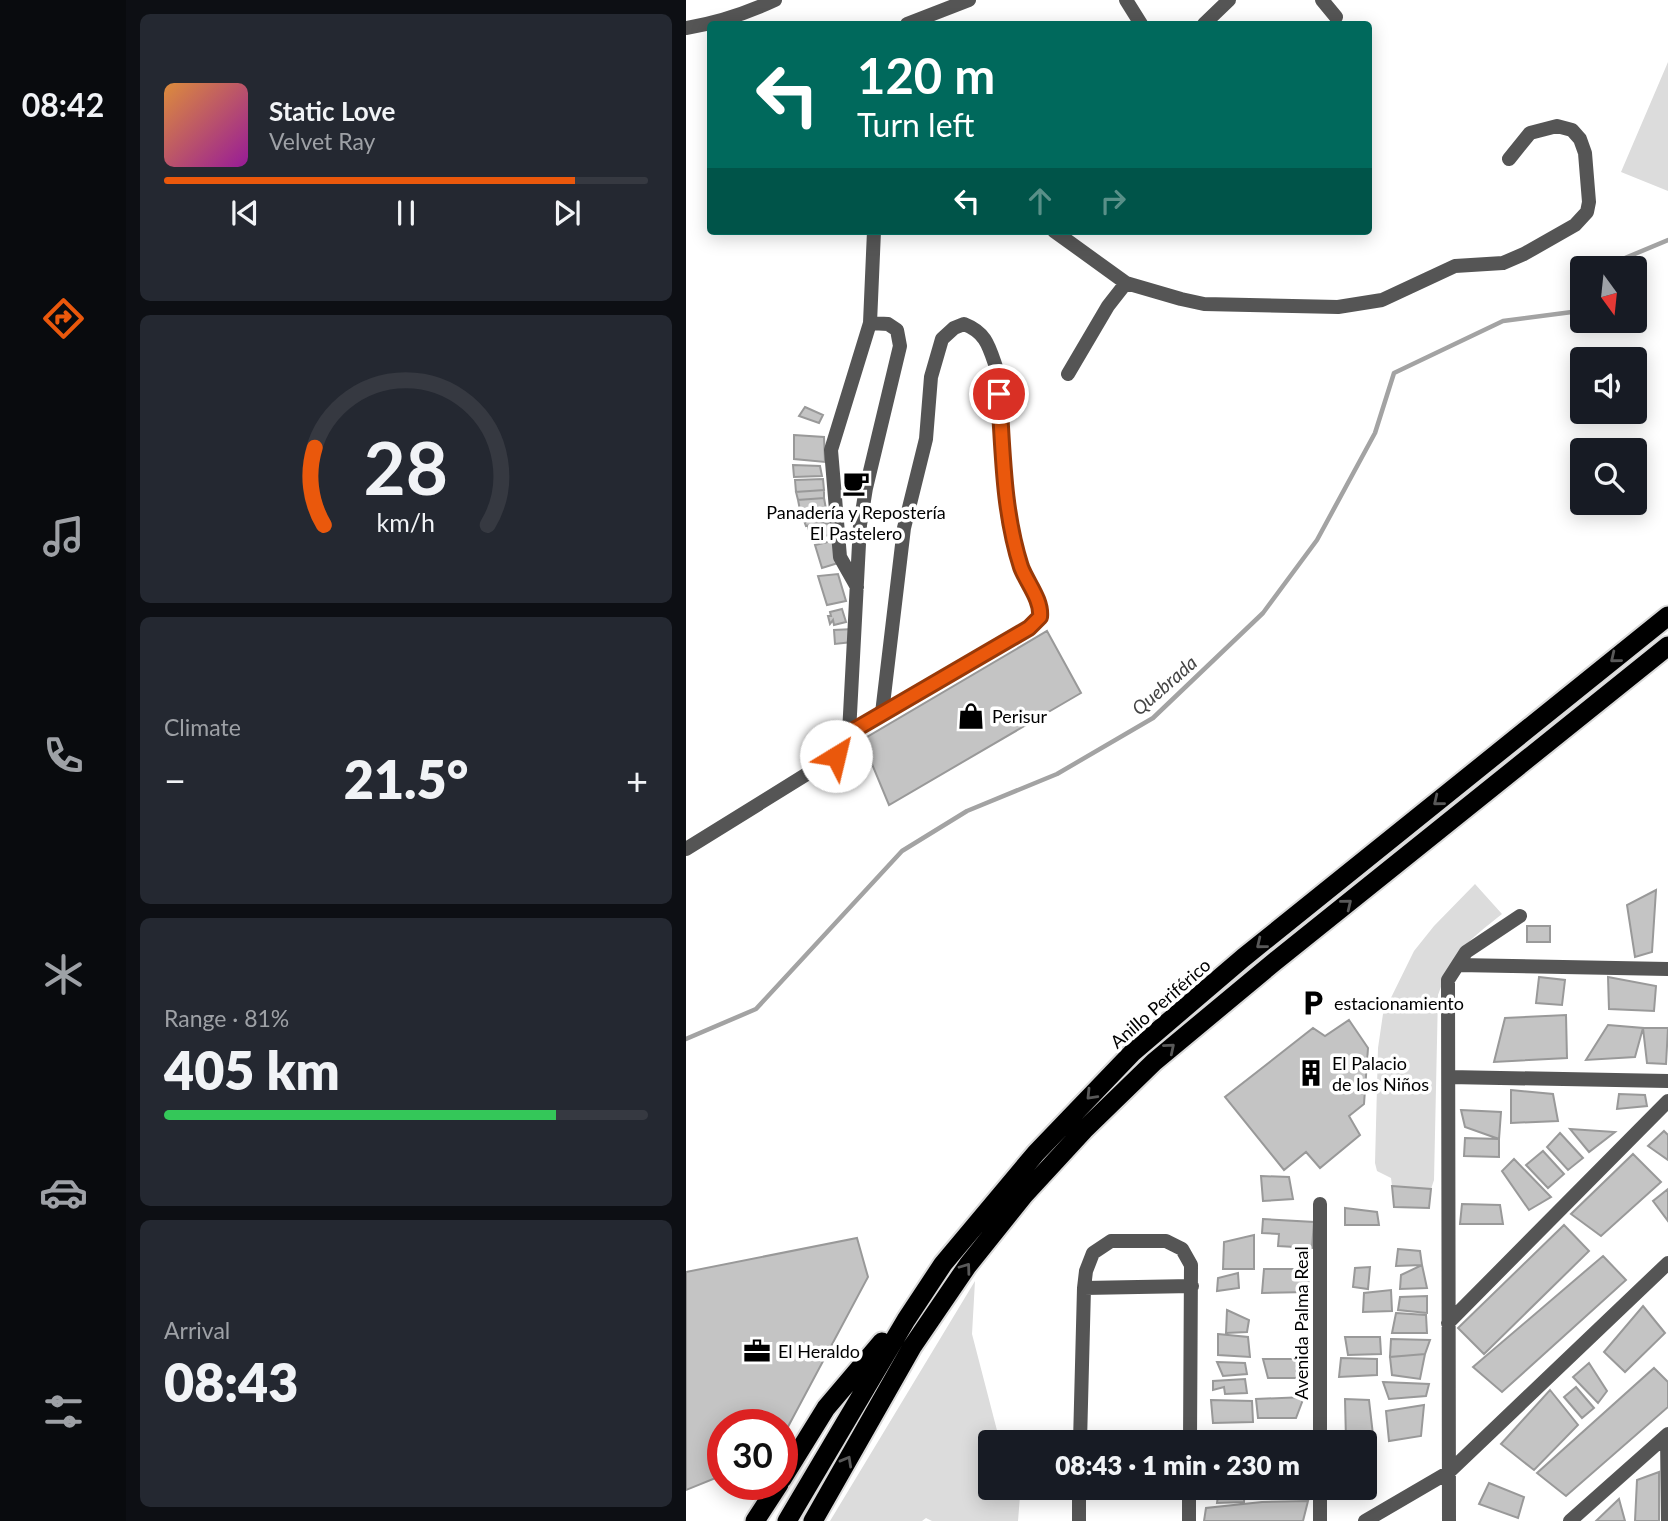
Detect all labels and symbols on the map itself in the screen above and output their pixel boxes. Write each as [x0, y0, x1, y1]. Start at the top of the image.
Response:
north arrow [1570, 256, 1647, 332]
pin [969, 364, 1029, 424]
cafe icon: Panadería y Repostería El Pastelero [841, 468, 871, 498]
place label: Panadería y Repostería El Pastelero [766, 501, 946, 544]
water label: Quebrada [1127, 650, 1201, 720]
one-way arrow [1610, 650, 1622, 663]
shop icon: Perisur [956, 701, 986, 731]
place label: Perisur [992, 705, 1048, 727]
position arrow [799, 719, 873, 793]
one-way arrow [1433, 793, 1445, 806]
one-way arrow [1338, 900, 1351, 912]
one-way arrow [1256, 936, 1269, 948]
street label: Anillo Periférico [1105, 954, 1215, 1052]
parking icon: estacionamiento [1298, 988, 1328, 1018]
place label: estacionamiento [1334, 992, 1464, 1014]
one-way arrow [1162, 1044, 1175, 1056]
place label: El Palacio de los Niños [1332, 1052, 1429, 1095]
building icon: El Palacio de los Niños [1296, 1058, 1326, 1088]
one-way arrow [1087, 1087, 1100, 1100]
street label: Avenida Palma Real [1290, 1246, 1312, 1400]
one-way arrow [958, 1263, 970, 1276]
office icon: El Heraldo [742, 1336, 772, 1366]
place label: El Heraldo [778, 1340, 860, 1362]
speed limit sign: 30 [707, 1409, 798, 1500]
one-way arrow [838, 1456, 852, 1469]

